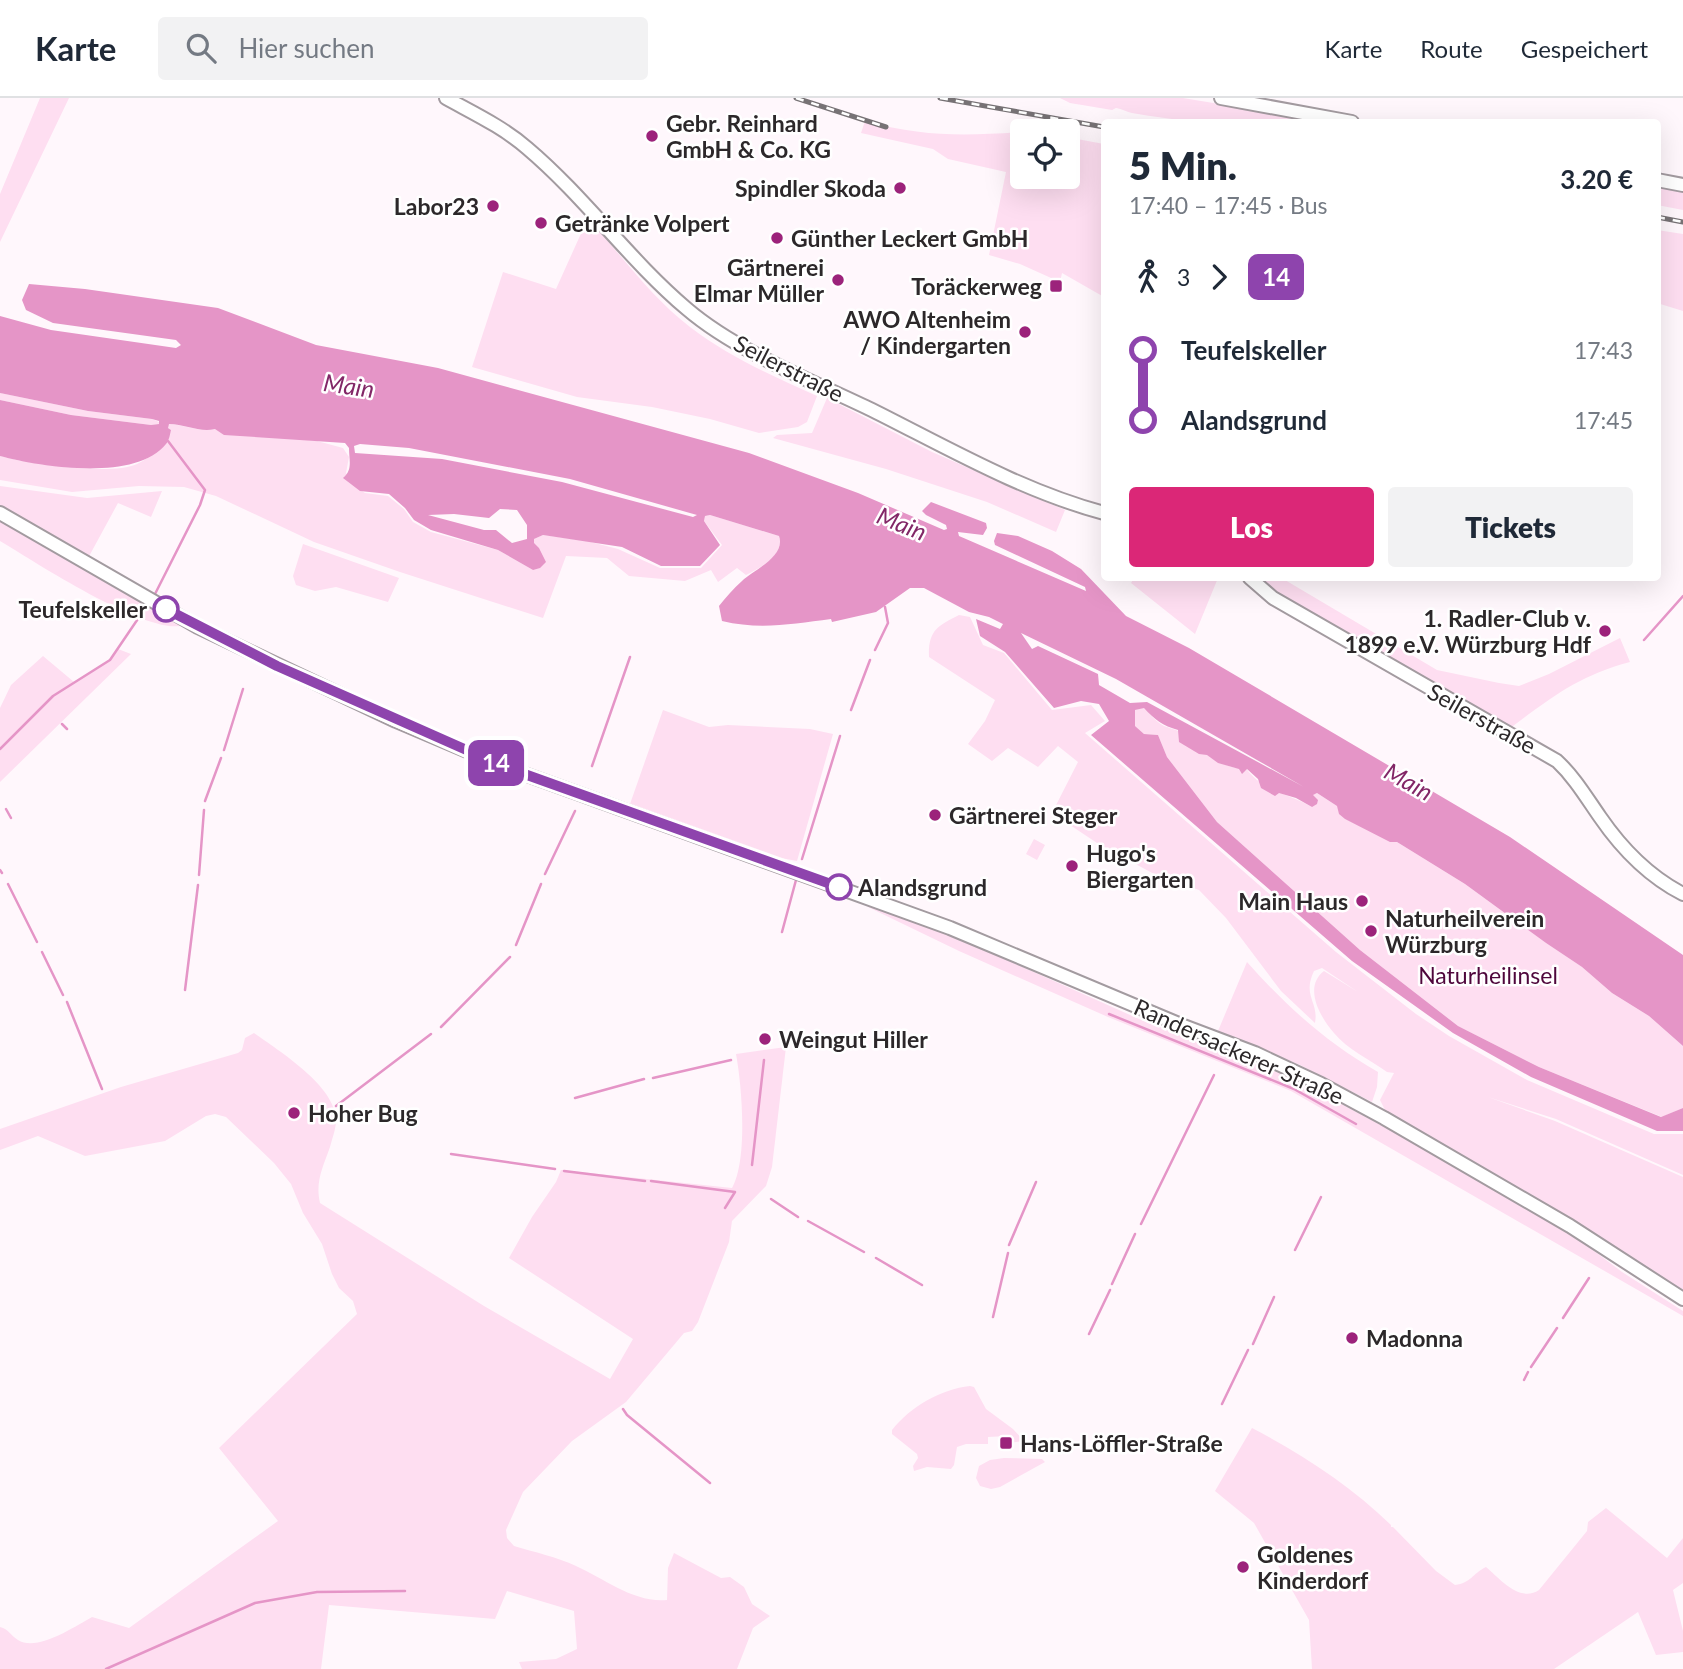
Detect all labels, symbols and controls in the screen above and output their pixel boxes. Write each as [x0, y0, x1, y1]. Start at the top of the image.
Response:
search box [158, 17, 648, 80]
text: Karte [35, 28, 116, 68]
icon: search [182, 29, 220, 67]
text: Hier suchen [238, 32, 375, 64]
text: Karte [1325, 34, 1382, 63]
text: Route [1420, 34, 1483, 63]
text: Gespeichert [1521, 34, 1648, 63]
place label: Gebr. Reinhard GmbH & Co. KG [666, 109, 831, 163]
map controls [1010, 119, 1080, 189]
button: locate [1010, 119, 1080, 189]
marker: Gebr. Reinhard GmbH & Co. KG [644, 128, 660, 144]
text: 5 Min. [1129, 142, 1237, 188]
text: 3.20 € [1560, 163, 1633, 195]
place label: Spindler Skoda [735, 174, 886, 202]
marker: Spindler Skoda [892, 180, 908, 196]
text: 17:40 – 17:45 · Bus [1129, 191, 1328, 219]
place label: Labor23 [394, 192, 479, 220]
marker: Labor23 [485, 198, 501, 214]
place label: Getränke Volpert [555, 209, 730, 237]
marker: Getränke Volpert [533, 215, 549, 231]
place label: Günther Leckert GmbH [791, 224, 1028, 252]
marker: Günther Leckert GmbH [769, 230, 785, 246]
place label: Gärtnerei Elmar Müller [694, 253, 824, 307]
icon: walk [1129, 258, 1167, 296]
icon: forward [1200, 258, 1238, 296]
text: 14 [1262, 262, 1290, 291]
text: 3 [1177, 263, 1190, 291]
marker: Gärtnerei Elmar Müller [830, 272, 846, 288]
place label: Toräckerweg [911, 272, 1042, 300]
marker: Toräckerweg [1048, 278, 1064, 294]
place label: AWO Altenheim / Kindergarten [842, 305, 1011, 359]
marker: AWO Altenheim / Kindergarten [1017, 324, 1033, 340]
street label: Seilerstraße [730, 328, 848, 408]
text: Teufelskeller [1181, 334, 1326, 366]
text: 17:43 [1574, 336, 1633, 364]
water label: Main [322, 367, 376, 403]
text: Alandsgrund [1181, 404, 1327, 436]
text: 17:45 [1574, 406, 1633, 434]
button: Los [1129, 487, 1374, 567]
button: Tickets [1388, 487, 1633, 567]
water label: Main [873, 500, 931, 546]
place label: Teufelskeller [18, 595, 147, 623]
marker: Teufelskeller [153, 596, 179, 622]
place label: 1. Radler-Club v. 1899 e.V. Würzburg Hdf [1344, 604, 1592, 658]
marker: 1. Radler-Club v. 1899 e.V. Würzburg Hdf [1597, 623, 1613, 639]
street label: Seilerstraße [1423, 677, 1541, 759]
line badge: 14 [464, 740, 528, 786]
text: 14 [482, 748, 510, 777]
water label: Main [1380, 756, 1438, 806]
place label: Gärtnerei Steger [949, 801, 1118, 829]
marker: Gärtnerei Steger [927, 807, 943, 823]
place label: Hugo's Biergarten [1086, 839, 1194, 893]
marker: Hugo's Biergarten [1064, 858, 1080, 874]
place label: Alandsgrund [857, 873, 987, 901]
marker: Alandsgrund [826, 874, 852, 900]
place label: Main Haus [1238, 887, 1348, 915]
marker: Main Haus [1354, 893, 1370, 909]
place label: Naturheilverein Würzburg [1385, 904, 1544, 958]
marker: Naturheilverein Würzburg [1363, 923, 1379, 939]
park label: Naturheilinsel [1418, 961, 1558, 989]
street label: Randersackerer Straße [1130, 992, 1348, 1110]
place label: Weingut Hiller [779, 1025, 928, 1053]
marker: Weingut Hiller [757, 1031, 773, 1047]
place label: Hoher Bug [308, 1099, 418, 1127]
marker: Hoher Bug [286, 1105, 302, 1121]
place label: Madonna [1366, 1324, 1463, 1352]
marker: Madonna [1344, 1330, 1360, 1346]
place label: Hans-Löffler-Straße [1020, 1429, 1223, 1457]
marker: Hans-Löffler-Straße [998, 1435, 1014, 1451]
place label: Goldenes Kinderdorf [1257, 1540, 1369, 1594]
marker: Goldenes Kinderdorf [1235, 1559, 1251, 1575]

